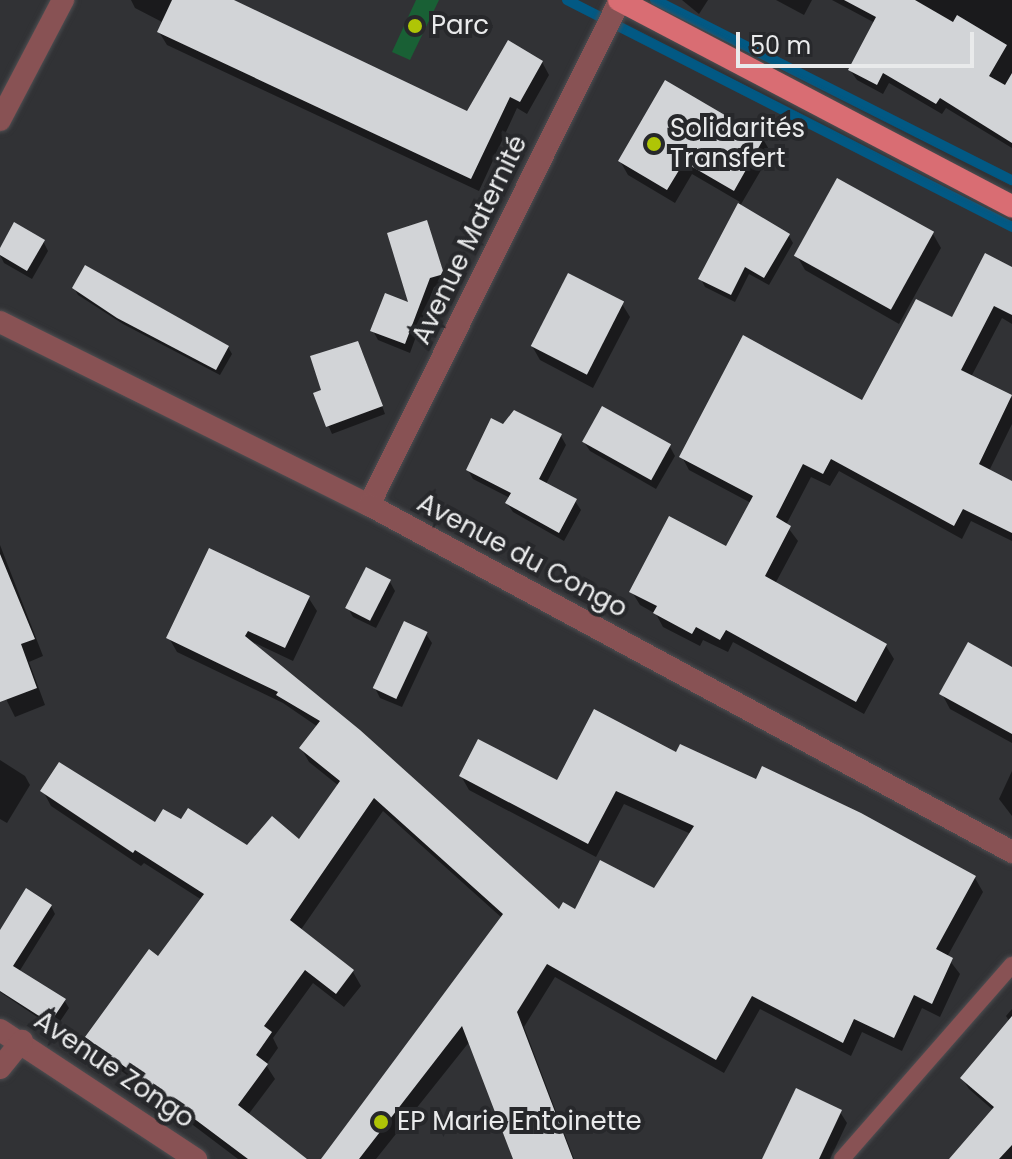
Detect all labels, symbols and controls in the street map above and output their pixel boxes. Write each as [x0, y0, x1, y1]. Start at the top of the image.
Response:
place label: Parc [431, 10, 489, 42]
scale bar [740, 16, 978, 66]
marker: Parc [406, 17, 424, 35]
text: 50 m [750, 29, 811, 62]
place label: Solidarités Transfert [670, 113, 805, 174]
street label: Avenue Maternité [406, 131, 534, 349]
marker: Solidarités Transfert [645, 135, 663, 153]
street label: Avenue du Congo [412, 487, 632, 625]
street label: Avenue Zongo [28, 1005, 200, 1135]
place label: EP Marie Entoinette [397, 1106, 642, 1138]
marker: EP Marie Entoinette [372, 1113, 390, 1131]

